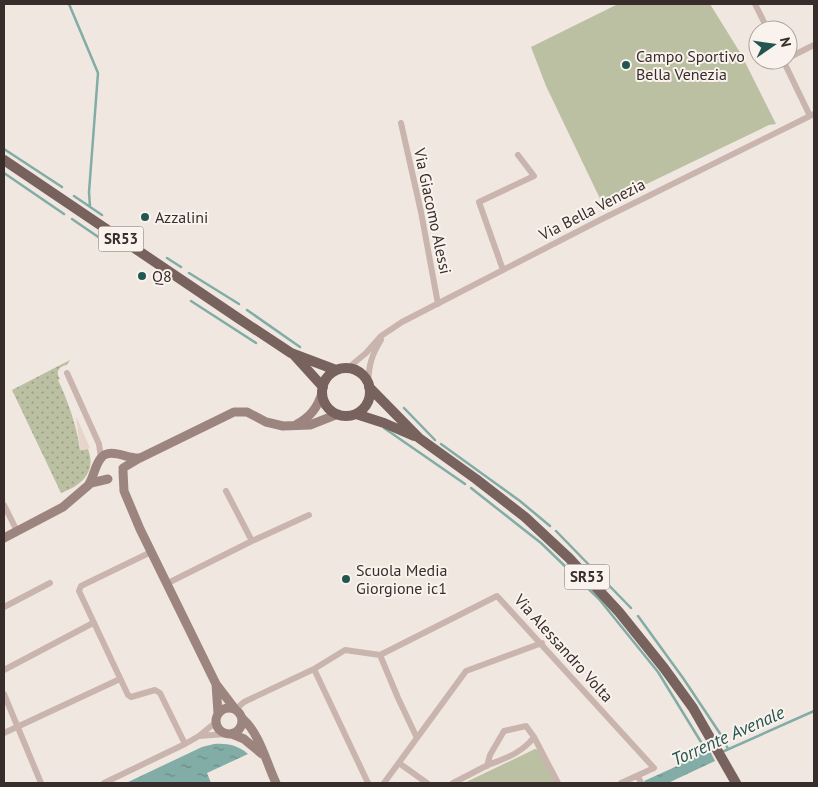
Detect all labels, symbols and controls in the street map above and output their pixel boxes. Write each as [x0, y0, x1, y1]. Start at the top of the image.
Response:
north arrow [748, 20, 798, 70]
text: N [776, 36, 795, 49]
place label: Campo Sportivo Bella Venezia [636, 46, 745, 84]
marker: Campo Sportivo Bella Venezia [620, 59, 632, 71]
street label: Via Giacomo Alessi [410, 145, 456, 276]
street label: Via Bella Venezia [535, 174, 648, 245]
place label: Azzalini [155, 207, 208, 227]
marker: Azzalini [139, 211, 151, 223]
road number: SR53 [98, 226, 144, 252]
place label: Q8 [152, 266, 172, 286]
marker: Q8 [136, 270, 148, 282]
place label: Scuola Media Giorgione ic1 [356, 560, 447, 598]
road number: SR53 [564, 564, 610, 590]
marker: Scuola Media Giorgione ic1 [340, 573, 352, 585]
street label: Via Alessandro Volta [510, 589, 618, 706]
water label: Torrente Avenale [668, 700, 788, 771]

